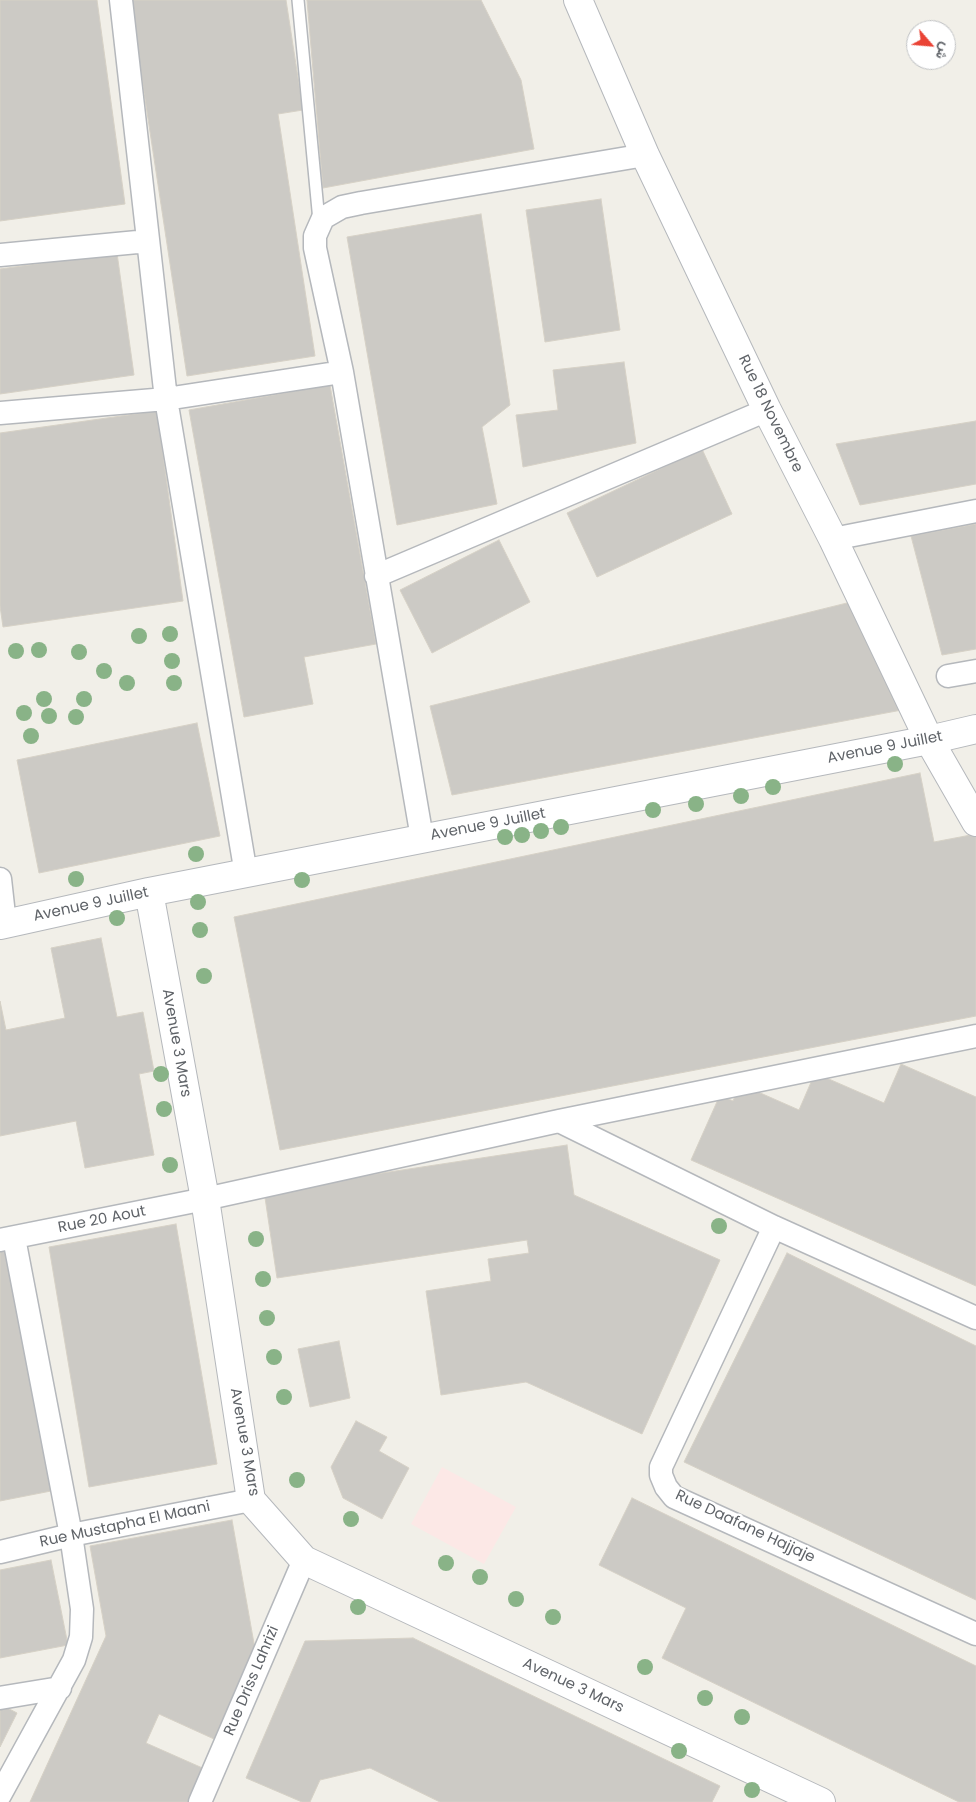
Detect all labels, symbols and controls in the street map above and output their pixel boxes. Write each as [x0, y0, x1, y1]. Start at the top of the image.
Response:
north arrow [906, 20, 956, 70]
text: ش [931, 39, 956, 63]
street label: Rue 18 Novembre [734, 352, 806, 476]
street label: Avenue 9 Juillet [826, 728, 944, 768]
street label: Avenue 9 Juillet [429, 805, 547, 845]
street label: Avenue 9 Juillet [32, 884, 150, 926]
street label: Avenue 3 Mars [158, 987, 194, 1099]
street label: Rue 20 Aout [57, 1203, 147, 1237]
street label: Avenue 3 Mars [226, 1386, 262, 1498]
street label: Rue Daafane Hajjaje [672, 1487, 818, 1567]
street label: Rue Mustapha El Maani [38, 1498, 212, 1552]
street label: Rue Driss Lahrizi [221, 1623, 283, 1739]
street label: Avenue 3 Mars [520, 1655, 626, 1717]

